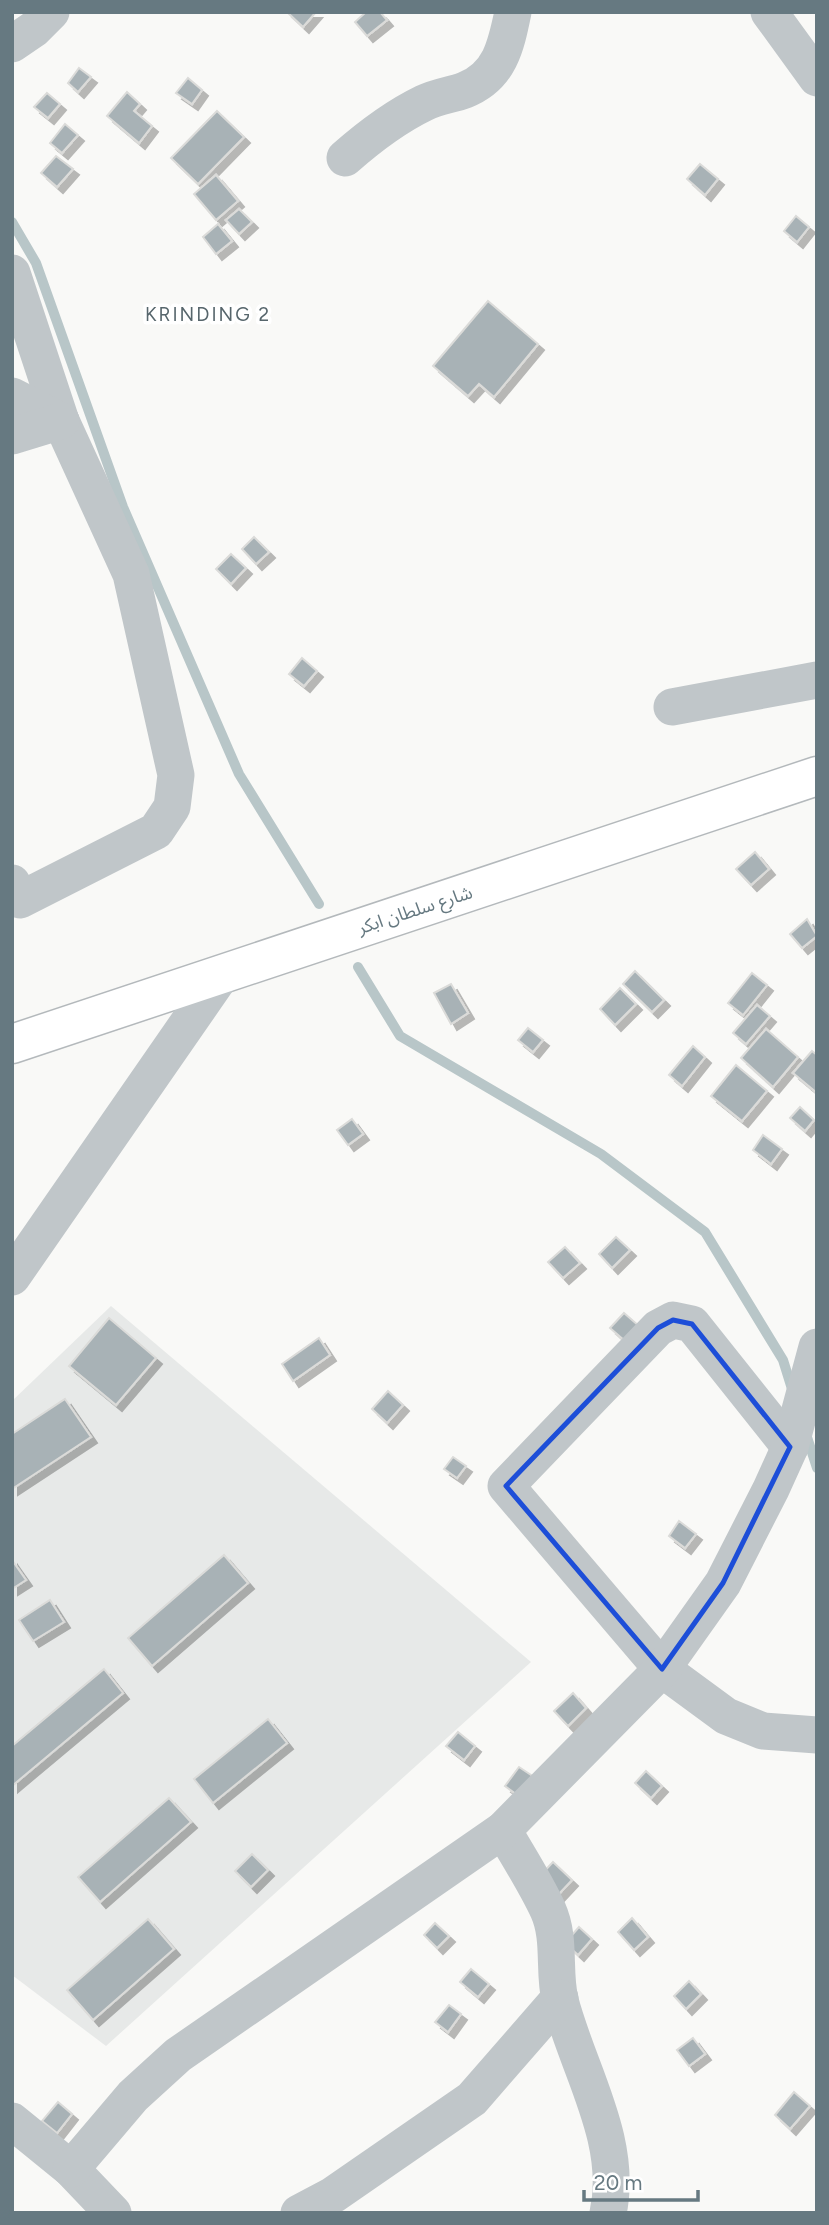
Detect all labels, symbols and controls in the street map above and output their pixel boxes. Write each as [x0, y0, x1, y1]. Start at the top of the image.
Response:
district label: KRINDING 2 [145, 303, 271, 326]
street label: شارع سلطان ابكر [354, 881, 476, 942]
scale bar [584, 2158, 698, 2202]
text: 20 m [594, 2170, 642, 2195]

